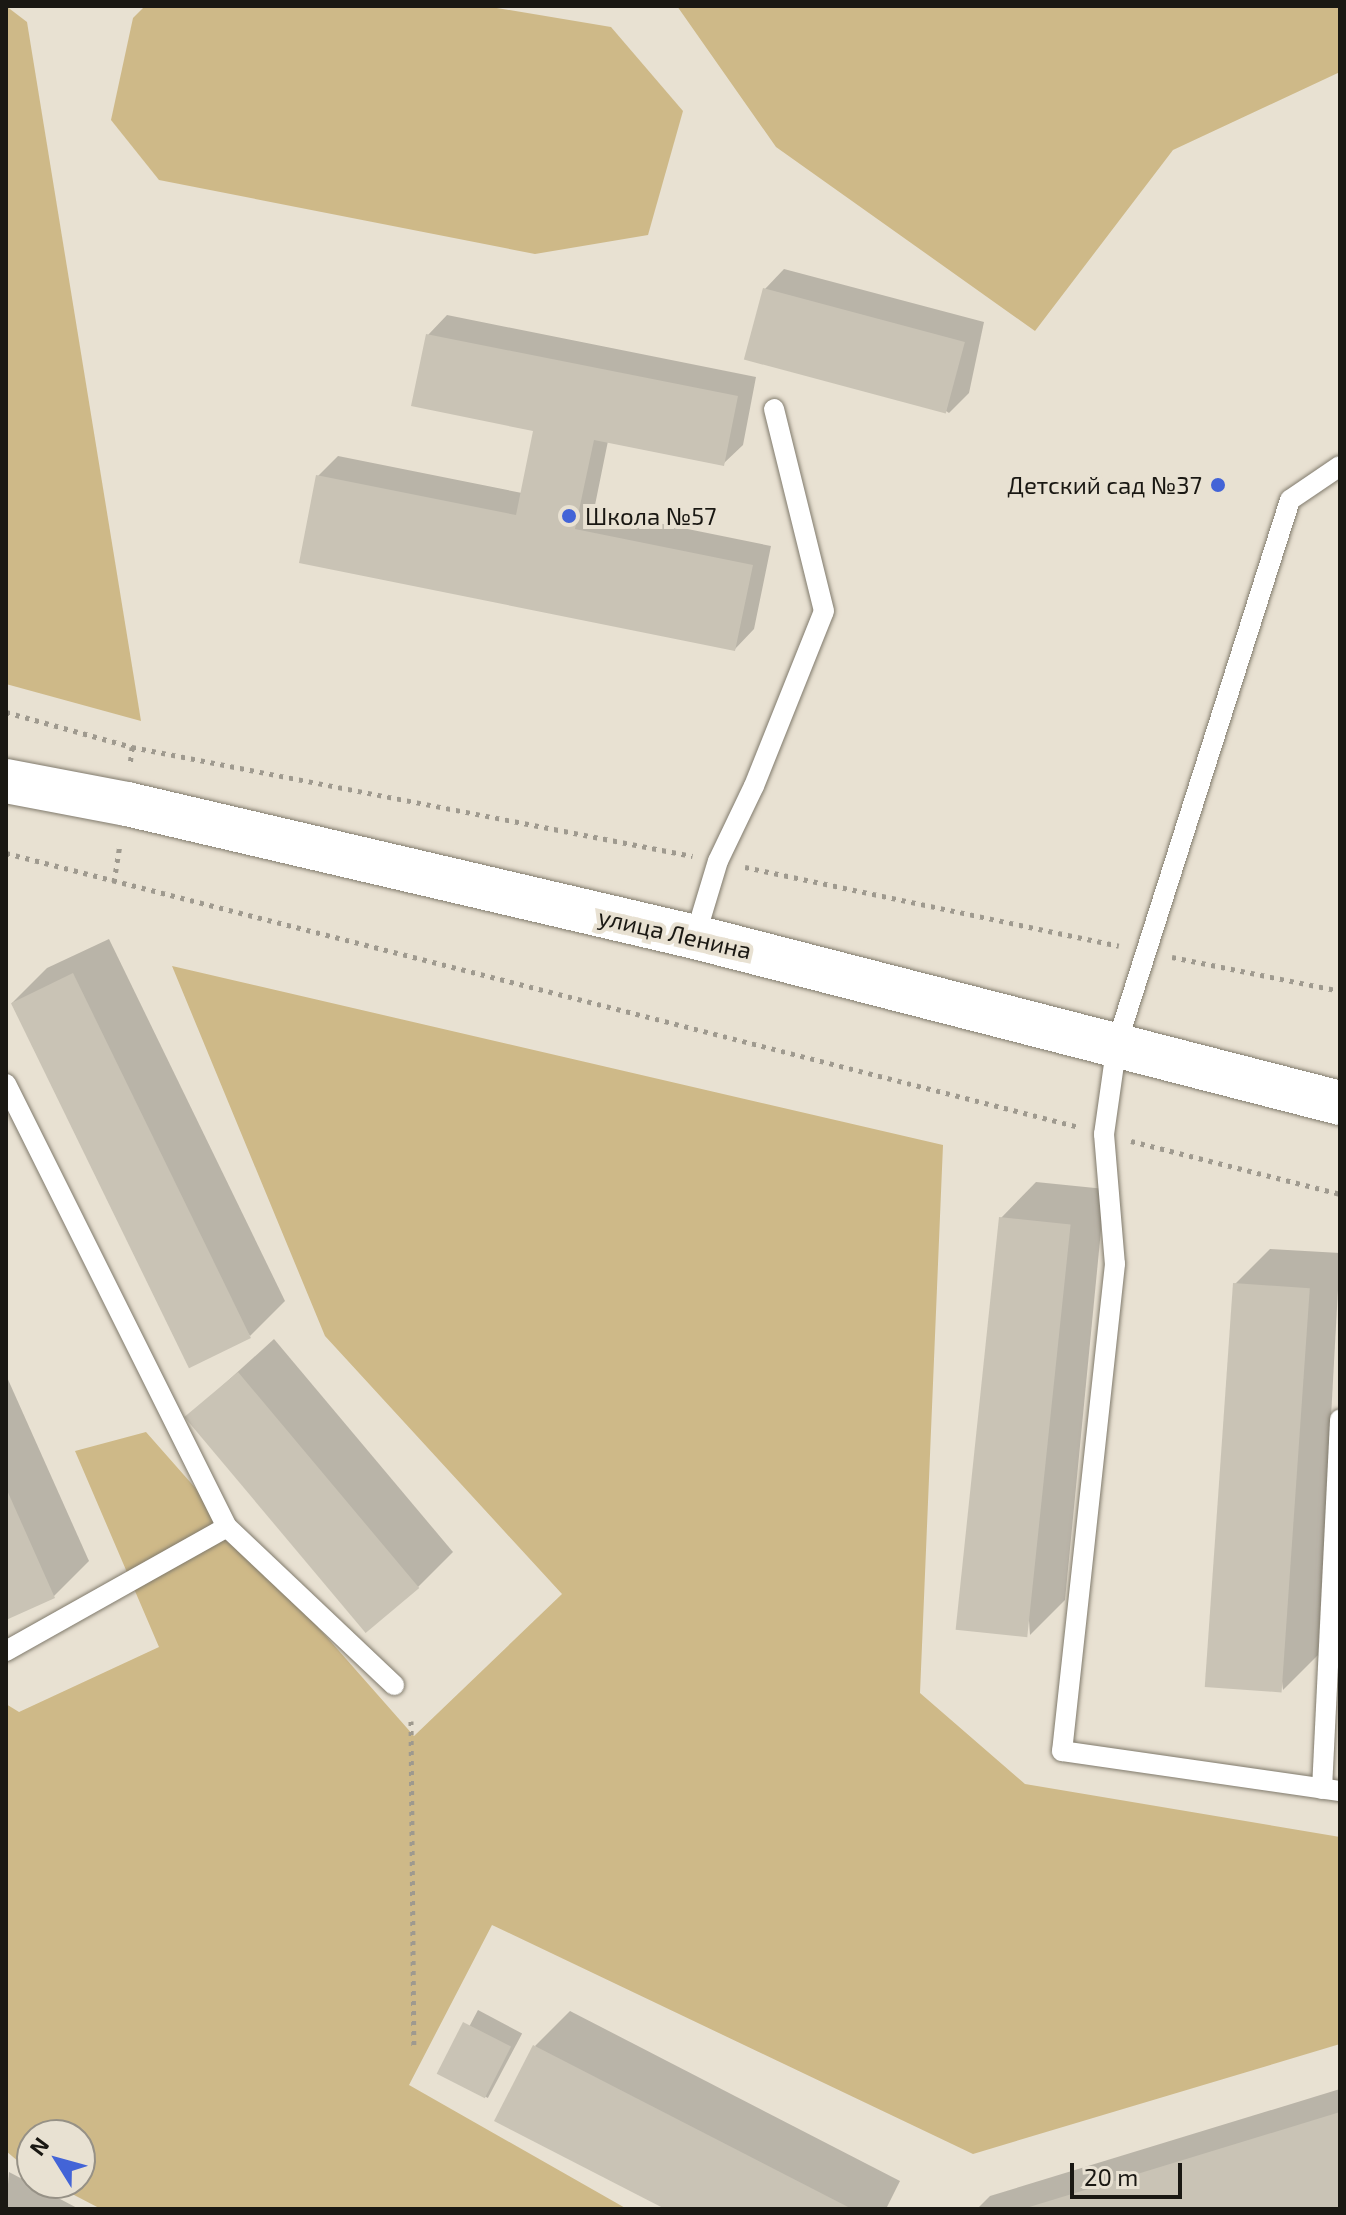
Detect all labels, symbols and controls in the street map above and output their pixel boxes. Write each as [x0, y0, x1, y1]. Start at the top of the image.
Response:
place label: Детский сад №37 [1007, 471, 1202, 499]
marker: Детский сад №37 [1209, 476, 1227, 494]
place label: Школа №57 [585, 502, 716, 530]
marker: Школа №57 [560, 507, 578, 525]
street label: улица Ленина [596, 901, 754, 965]
north arrow [16, 2119, 96, 2199]
text: N [23, 2132, 54, 2160]
scale bar [1074, 2147, 1186, 2197]
text: 20 m [1084, 2162, 1138, 2191]

